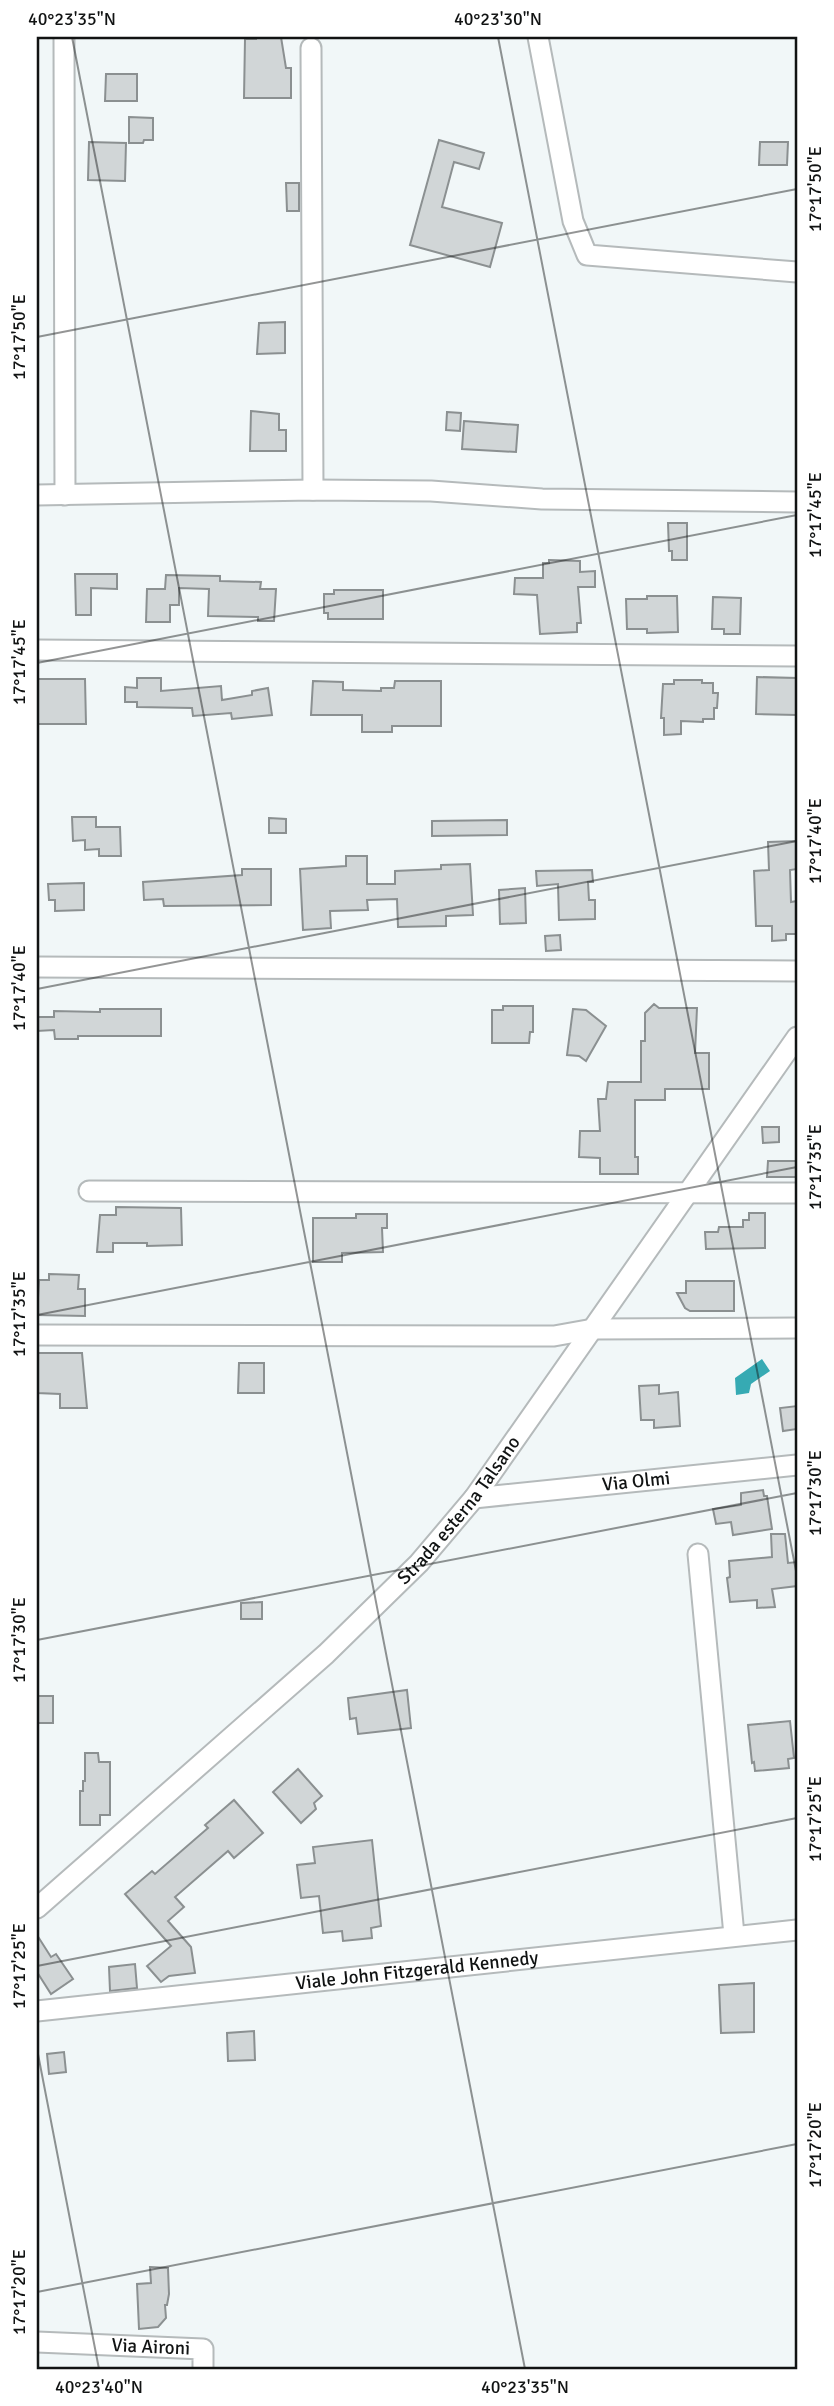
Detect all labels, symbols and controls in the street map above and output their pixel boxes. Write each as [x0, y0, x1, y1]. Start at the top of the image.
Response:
text: 40°23'35"N [28, 8, 116, 30]
text: 40°23'30"N [454, 8, 542, 30]
text: 17°17'50"E [804, 146, 826, 232]
text: 17°17'50"E [8, 294, 30, 380]
text: 17°17'45"E [804, 472, 826, 558]
text: 17°17'45"E [8, 619, 30, 705]
text: 17°17'40"E [804, 798, 826, 884]
text: 17°17'40"E [8, 945, 30, 1031]
text: 17°17'35"E [804, 1124, 826, 1210]
text: 17°17'35"E [8, 1271, 30, 1357]
street label: Strada esterna Talsano [392, 1431, 526, 1590]
text: 17°17'30"E [804, 1450, 826, 1536]
street label: Via Olmi [601, 1466, 671, 1497]
text: 17°17'30"E [8, 1597, 30, 1683]
text: 17°17'25"E [804, 1776, 826, 1862]
text: 17°17'25"E [8, 1923, 30, 2009]
street label: Viale John Fitzgerald Kennedy [294, 1946, 540, 1995]
text: 17°17'20"E [804, 2102, 826, 2188]
text: 17°17'20"E [8, 2249, 30, 2335]
street label: Via Aironi [111, 2333, 191, 2360]
text: 40°23'40"N [55, 2376, 143, 2398]
text: 40°23'35"N [481, 2376, 569, 2398]

